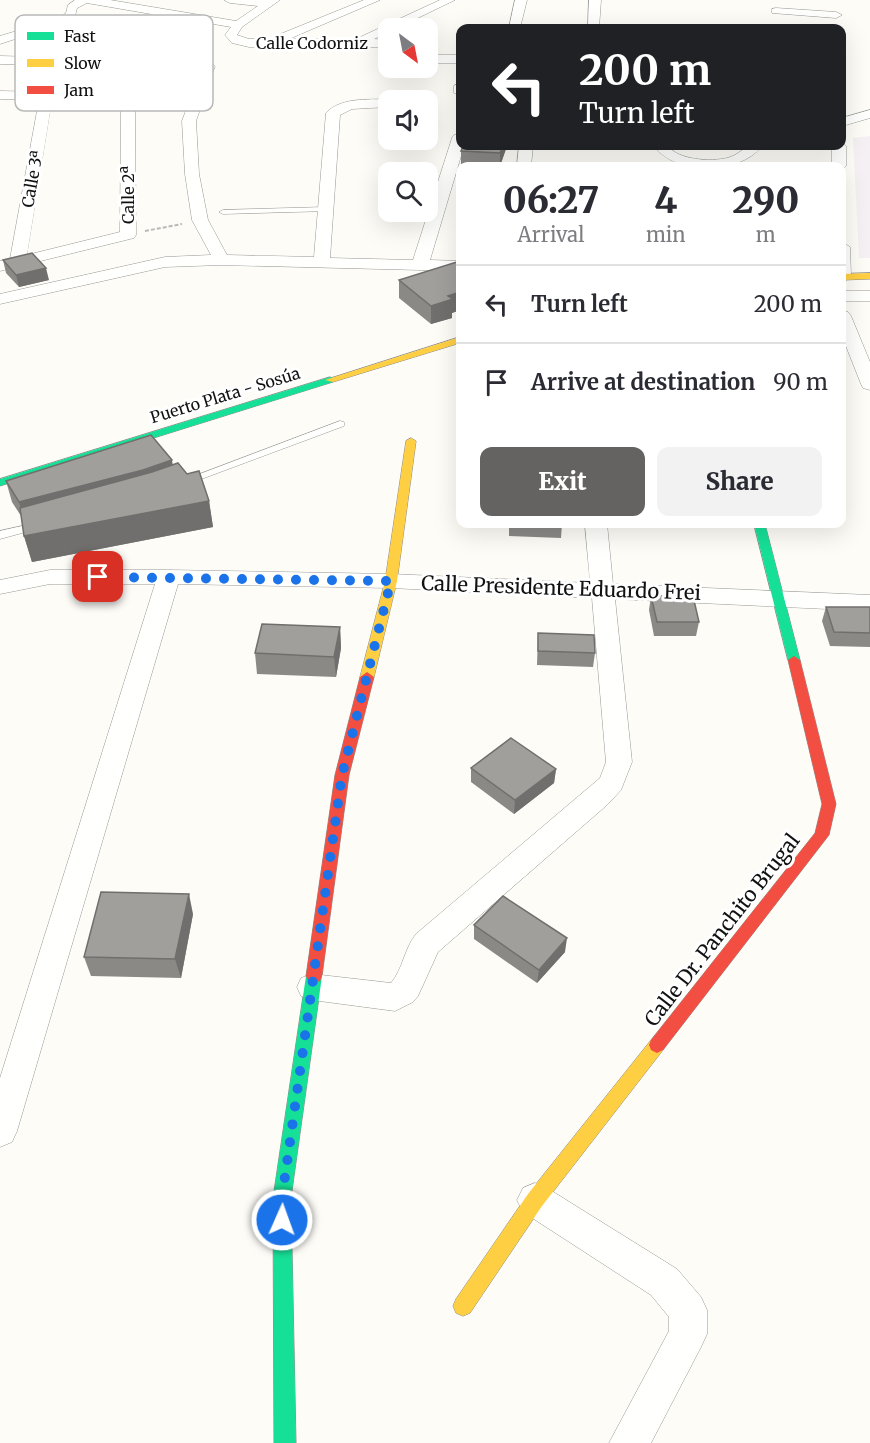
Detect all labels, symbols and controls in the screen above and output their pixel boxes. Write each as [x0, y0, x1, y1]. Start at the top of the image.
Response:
legend [15, 15, 213, 111]
north arrow [378, 18, 438, 78]
map controls [378, 18, 438, 222]
text: Fast [64, 26, 97, 46]
street label: Calle Codorniz [256, 33, 368, 53]
text: 200 m [579, 44, 711, 96]
icon: left [480, 48, 558, 126]
text: Slow [64, 53, 102, 73]
text: Jam [63, 80, 94, 100]
button: sound [378, 90, 438, 150]
text: Turn left [579, 96, 694, 130]
street label: Calle 3ª [17, 149, 47, 209]
button: search [378, 162, 438, 222]
street label: Calle 2ª [118, 166, 138, 224]
text: 06:27 [503, 178, 599, 223]
text: 4 [654, 178, 677, 223]
text: 290 [732, 178, 799, 223]
text: Arrival [518, 222, 584, 247]
text: min [646, 222, 686, 247]
text: m [756, 222, 776, 247]
icon: left [480, 288, 513, 321]
text: Turn left [531, 290, 628, 318]
text: 200 m [754, 290, 822, 318]
street label: Puerto Plata - Sosúa [148, 363, 303, 427]
icon: arrive [480, 366, 513, 399]
text: Arrive at destination [531, 368, 755, 396]
text: 90 m [773, 368, 828, 396]
button: Exit [480, 447, 645, 516]
button: Share [657, 447, 822, 516]
pin [72, 551, 123, 602]
icon: arrive [81, 560, 114, 593]
street label: Calle Presidente Eduardo Frei [421, 570, 701, 605]
street label: Calle Dr. Panchito Brugal [639, 828, 805, 1031]
position arrow [250, 1188, 314, 1252]

